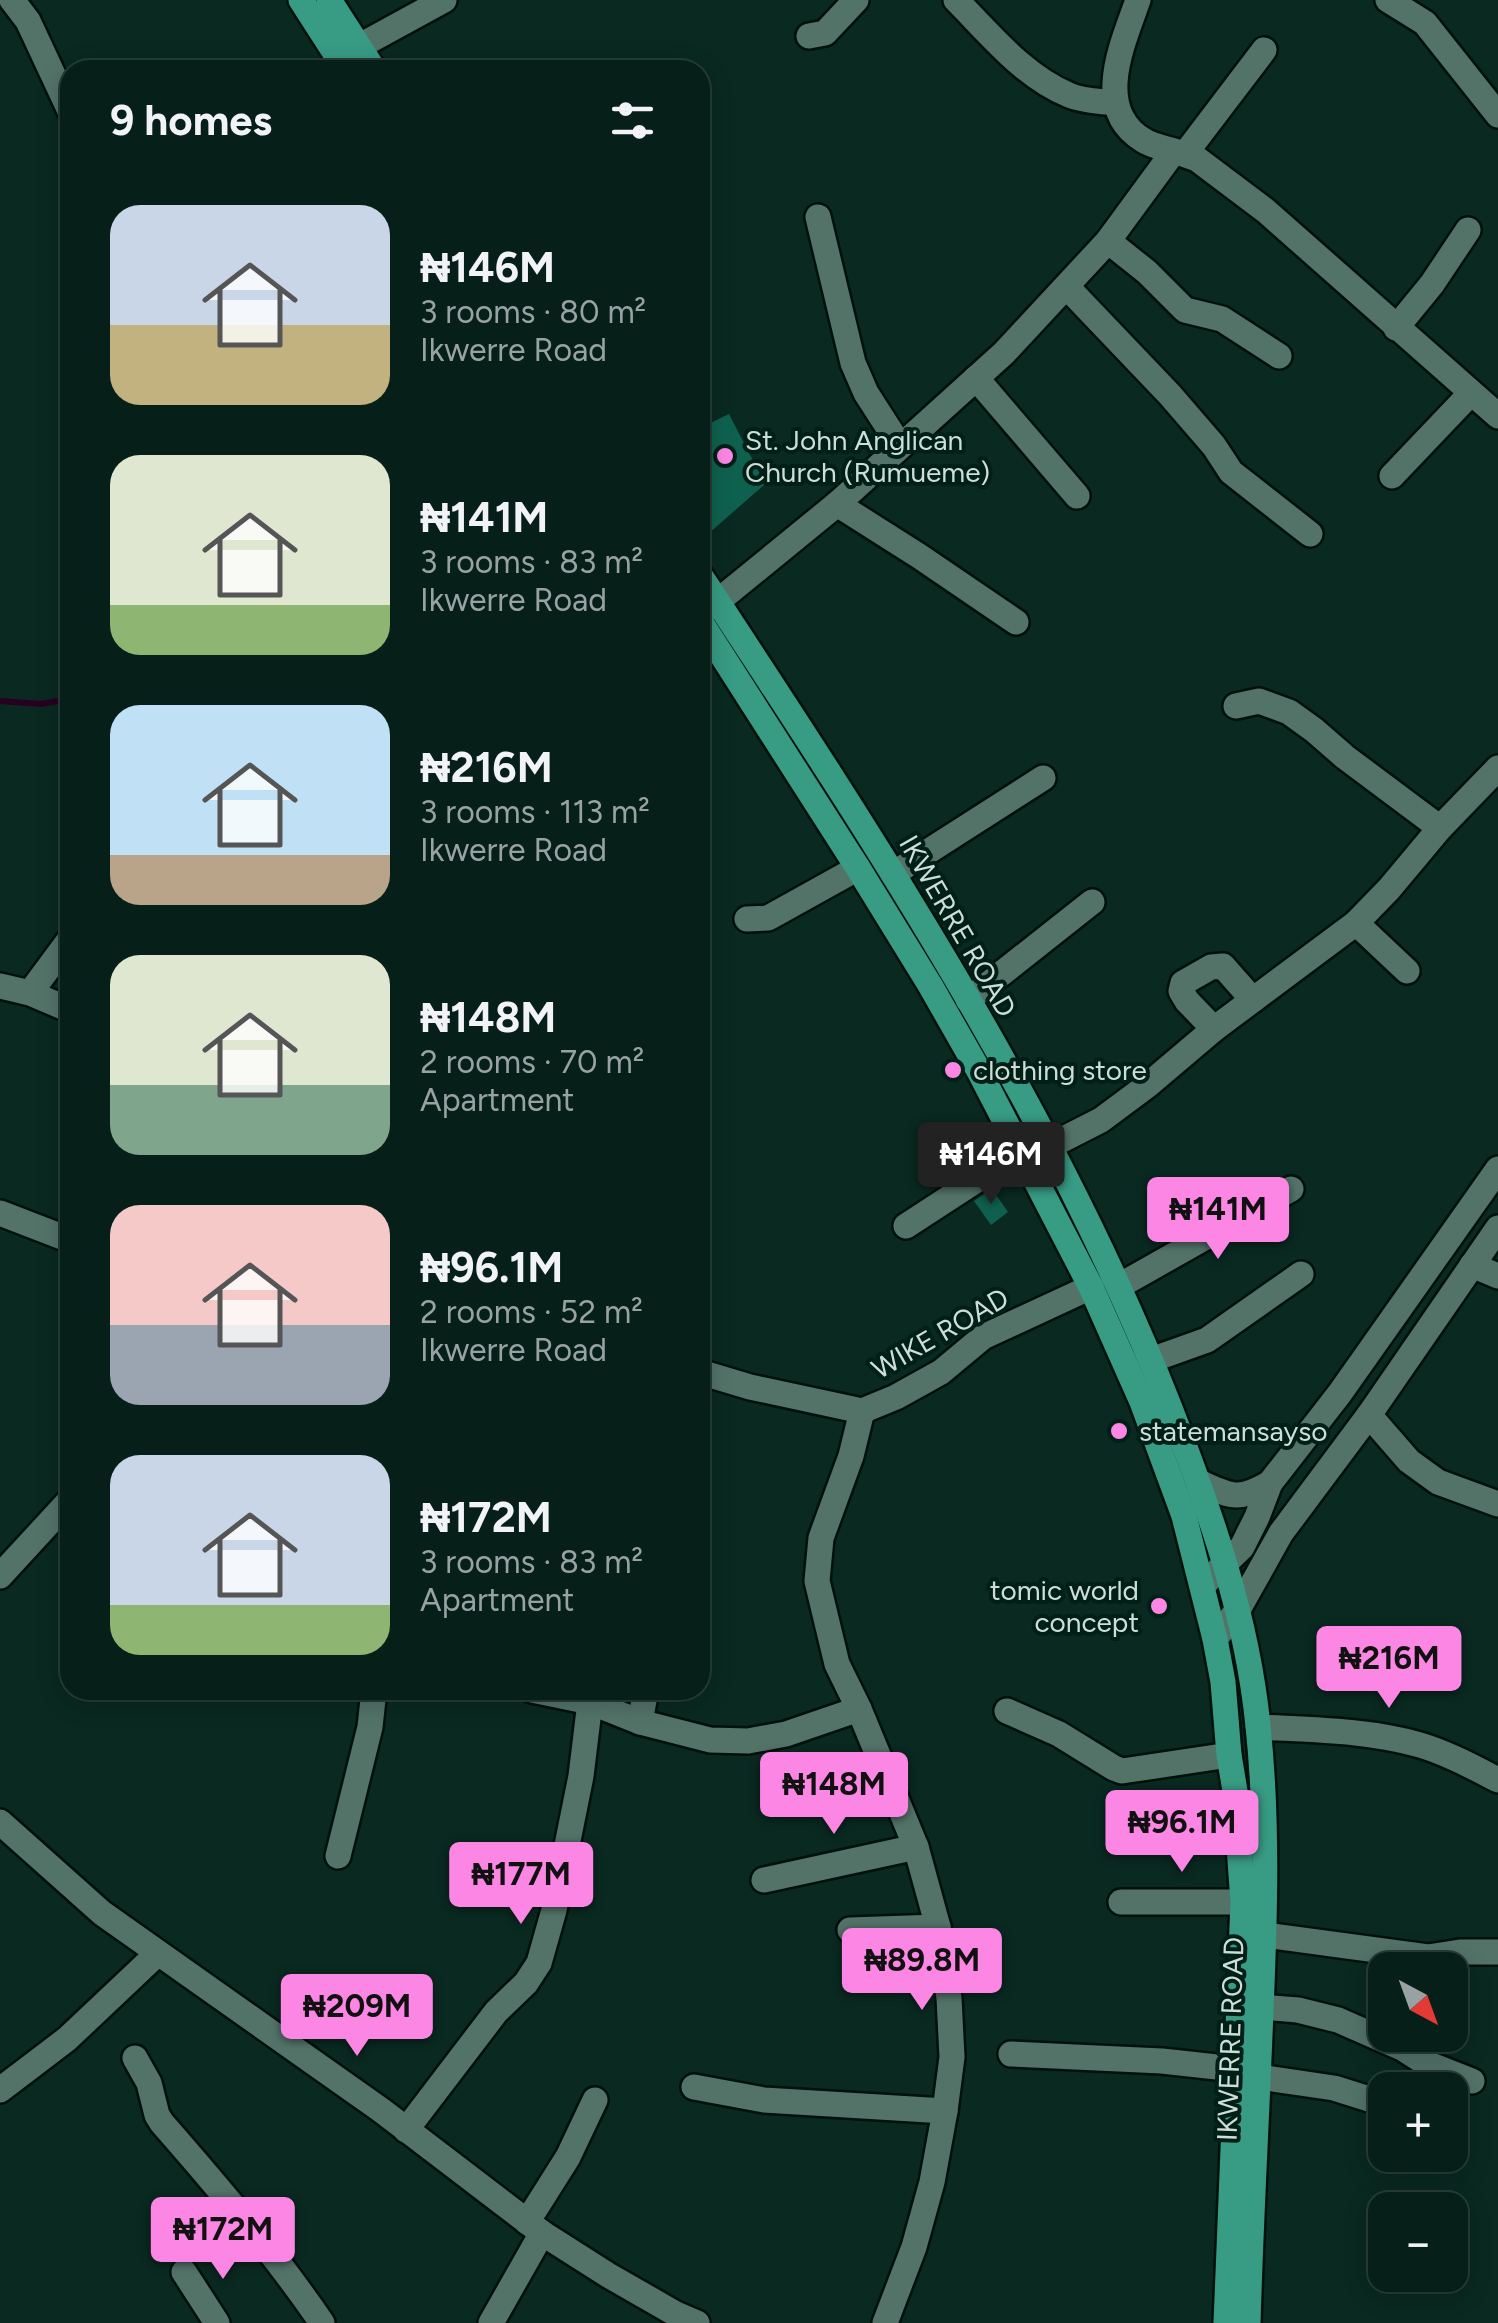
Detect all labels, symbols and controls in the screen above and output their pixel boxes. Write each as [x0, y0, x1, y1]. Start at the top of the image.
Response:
icon: filters [605, 93, 660, 148]
text: 9 homes [110, 95, 272, 146]
text: ₦146M [420, 242, 555, 293]
icon: home [190, 245, 310, 365]
text: 3 rooms · 80 m² [420, 293, 646, 331]
text: Ikwerre Road [420, 331, 607, 369]
place label: St. John Anglican Church (Rumueme) [745, 423, 990, 489]
marker: St. John Anglican Church (Rumueme) [714, 445, 736, 467]
text: ₦141M [420, 492, 548, 543]
icon: home [190, 495, 310, 615]
text: 3 rooms · 83 m² [420, 543, 643, 581]
text: Ikwerre Road [420, 581, 607, 619]
text: ₦216M [420, 742, 553, 793]
icon: home [190, 745, 310, 865]
text: 3 rooms · 113 m² [420, 793, 650, 831]
street label: IKWERRE ROAD [892, 829, 1024, 1023]
text: Ikwerre Road [420, 831, 607, 869]
text: ₦148M [420, 992, 556, 1043]
icon: home [190, 995, 310, 1115]
text: 2 rooms · 70 m² [420, 1043, 644, 1081]
place label: clothing store [973, 1053, 1147, 1087]
marker: clothing store [942, 1059, 964, 1081]
text: Apartment [420, 1081, 574, 1119]
pin: ₦146M [921, 1122, 1061, 1207]
text: ₦146M [940, 1135, 1042, 1173]
pin: ₦141M [1148, 1177, 1288, 1262]
text: ₦141M [1169, 1190, 1267, 1228]
text: ₦96.1M [420, 1242, 563, 1293]
icon: home [190, 1245, 310, 1365]
street label: WIKE ROAD [865, 1280, 1015, 1386]
text: 2 rooms · 52 m² [420, 1293, 643, 1331]
text: Ikwerre Road [420, 1331, 607, 1369]
place label: statemansayso [1139, 1414, 1328, 1448]
marker: statemansayso [1108, 1420, 1130, 1442]
text: ₦172M [420, 1492, 552, 1543]
icon: home [190, 1495, 310, 1615]
text: 3 rooms · 83 m² [420, 1543, 643, 1581]
place label: tomic world concept [990, 1573, 1139, 1639]
text: Apartment [420, 1581, 574, 1619]
marker: tomic world concept [1148, 1595, 1170, 1617]
pin: ₦216M [1319, 1626, 1459, 1711]
text: ₦216M [1338, 1639, 1440, 1677]
pin: ₦148M [764, 1752, 904, 1837]
text: ₦148M [782, 1765, 886, 1803]
pin: ₦96.1M [1101, 1790, 1263, 1875]
text: ₦96.1M [1127, 1803, 1237, 1841]
pin: ₦177M [451, 1842, 591, 1927]
text: ₦177M [471, 1855, 571, 1893]
pin: ₦89.8M [841, 1928, 1003, 2013]
street label: IKWERRE ROAD [1209, 1936, 1251, 2142]
text: ₦89.8M [864, 1941, 980, 1979]
north arrow [1368, 1952, 1468, 2052]
map controls [1368, 1952, 1468, 2292]
pin: ₦209M [287, 1974, 427, 2059]
text: ₦209M [303, 1987, 411, 2025]
button: + [1368, 2072, 1468, 2172]
button: − [1368, 2192, 1468, 2292]
pin: ₦172M [153, 2197, 293, 2282]
text: ₦172M [173, 2210, 273, 2248]

